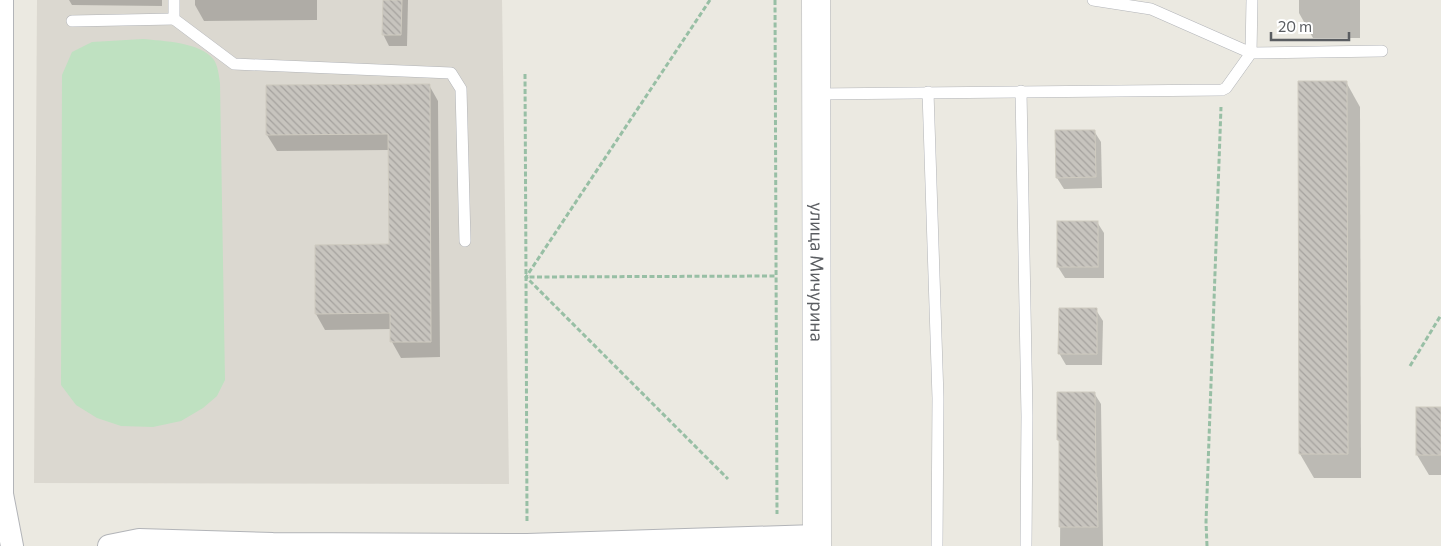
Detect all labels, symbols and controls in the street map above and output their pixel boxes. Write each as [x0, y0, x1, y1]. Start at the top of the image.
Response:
scale bar [1271, 10, 1348, 42]
text: 20 m [1278, 17, 1312, 35]
street label: улица Мичурина [806, 202, 829, 342]

